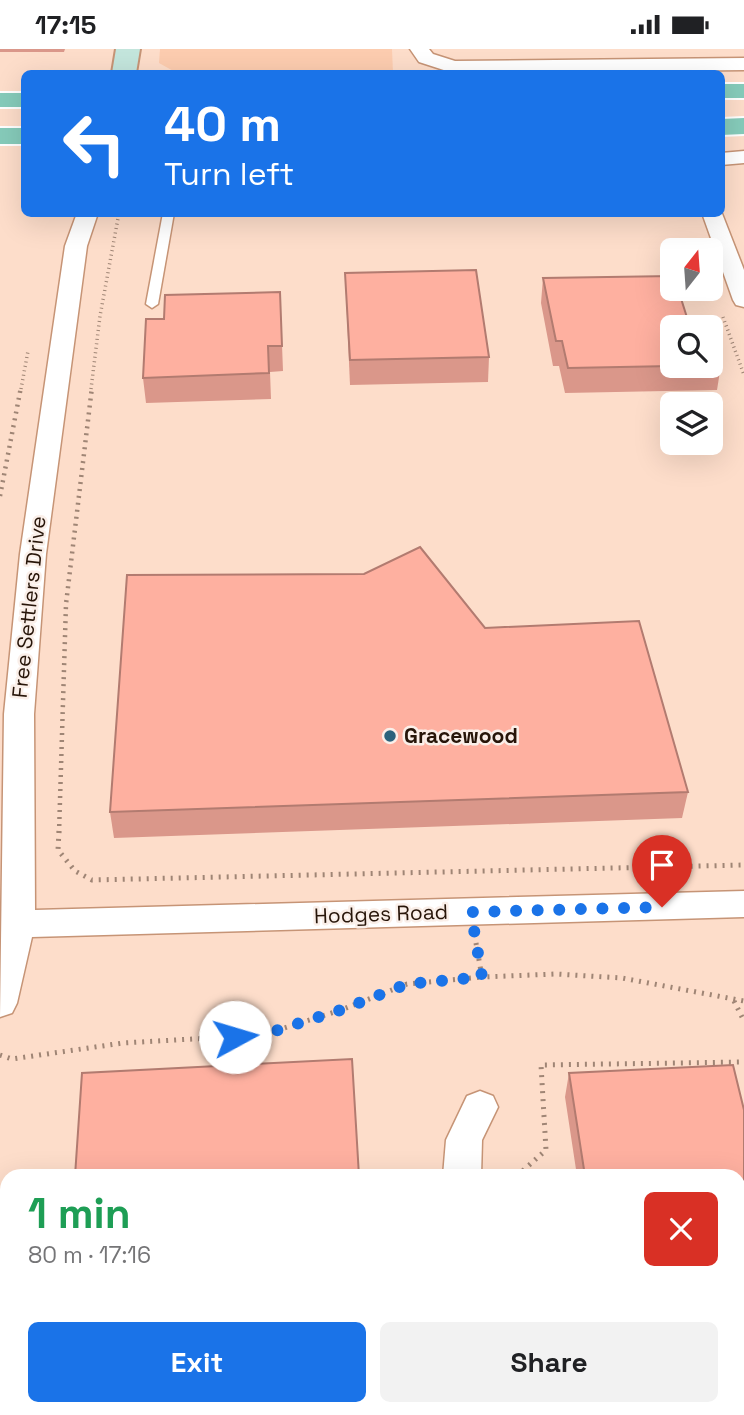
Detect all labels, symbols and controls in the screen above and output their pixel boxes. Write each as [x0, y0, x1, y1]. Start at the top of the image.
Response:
text: 17:15 [35, 8, 96, 42]
text: 40 m [164, 93, 281, 155]
icon: left [49, 98, 140, 189]
text: Turn left [164, 154, 294, 194]
north arrow [660, 238, 723, 301]
map controls [660, 238, 723, 455]
button: search [660, 315, 723, 378]
button: layers [660, 392, 723, 455]
street label: Free Settlers Drive [6, 515, 51, 699]
place label: Gracewood [404, 722, 518, 749]
marker: Gracewood [382, 728, 398, 744]
pin [632, 835, 692, 907]
icon: arrive [643, 846, 681, 884]
street label: Hodges Road [313, 898, 449, 929]
position arrow [198, 1000, 272, 1074]
text: 1 min [28, 1187, 131, 1240]
button: close [644, 1192, 718, 1266]
text: 80 m · 17:16 [28, 1240, 151, 1270]
button: Exit [28, 1322, 366, 1402]
button: Share [380, 1322, 718, 1402]

